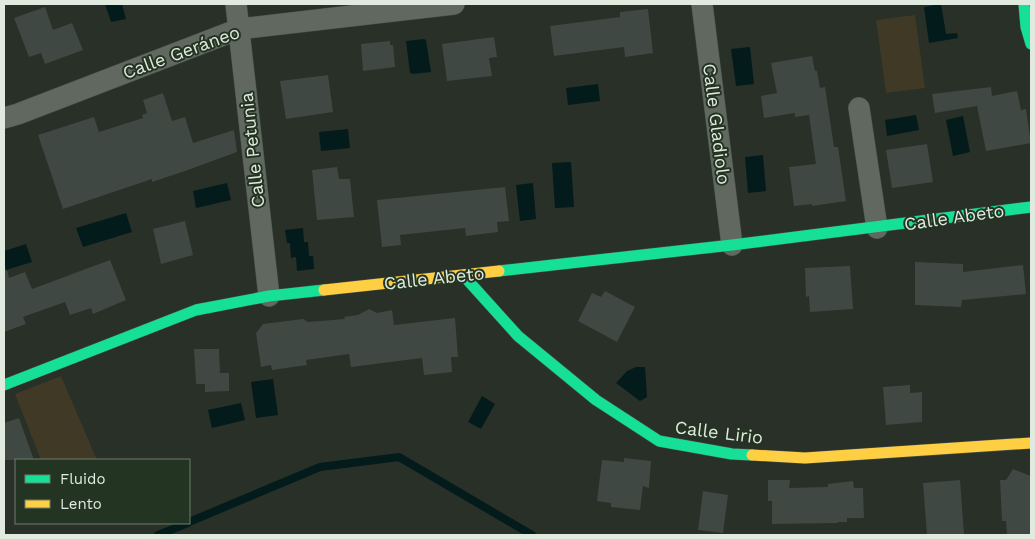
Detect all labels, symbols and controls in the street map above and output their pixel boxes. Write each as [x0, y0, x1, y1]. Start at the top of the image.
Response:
street label: Calle Geráneo [120, 21, 242, 83]
street label: Calle Gladiolo [699, 62, 735, 186]
street label: Calle Petunia [236, 91, 268, 209]
street label: Calle Abeto [903, 200, 1005, 234]
street label: Calle Abeto [383, 262, 485, 294]
street label: Calle Lirio [674, 416, 764, 448]
legend [15, 459, 190, 524]
text: Fluido [60, 470, 105, 488]
text: Lento [60, 495, 102, 513]

